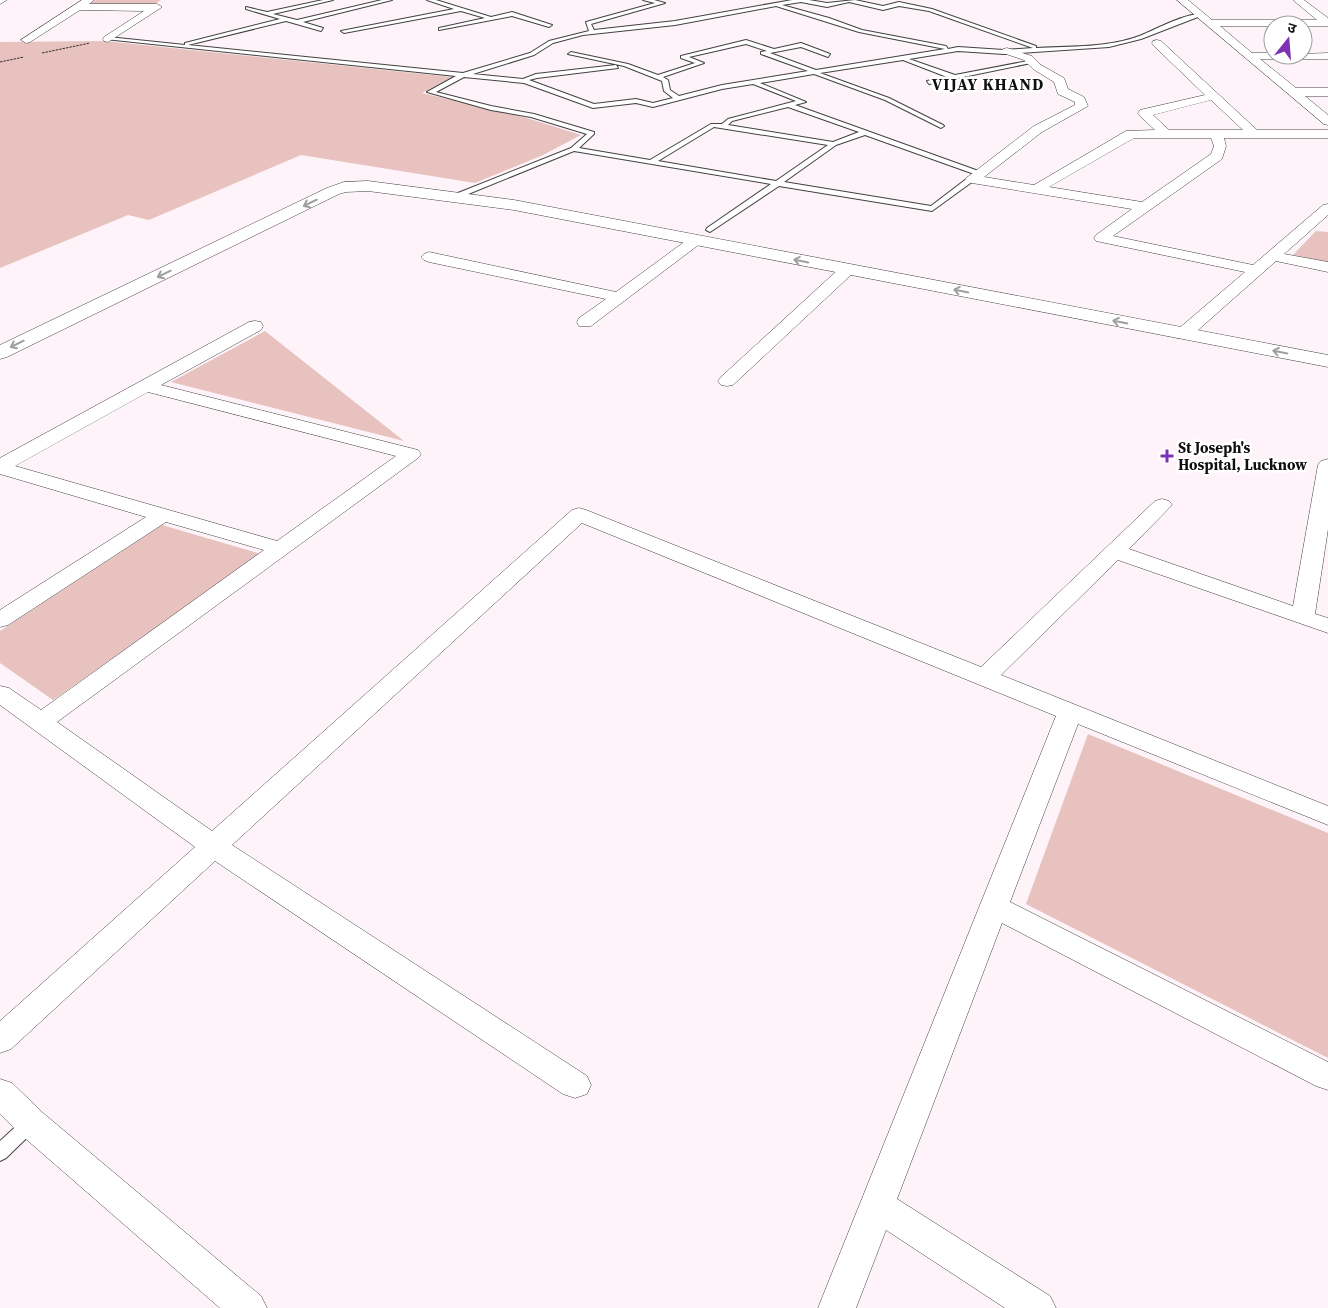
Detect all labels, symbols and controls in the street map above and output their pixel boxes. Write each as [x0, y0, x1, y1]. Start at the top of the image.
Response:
north arrow [1263, 15, 1313, 65]
text: उ [1285, 17, 1299, 39]
district label: VIJAY KHAND [932, 73, 1044, 95]
one-way arrow [303, 198, 318, 208]
one-way arrow [794, 256, 810, 265]
one-way arrow [156, 269, 171, 279]
one-way arrow [953, 286, 969, 296]
one-way arrow [1113, 316, 1129, 326]
one-way arrow [10, 340, 25, 350]
one-way arrow [1272, 346, 1288, 356]
place label: St Joseph's Hospital, Lucknow [1178, 437, 1307, 475]
marker: St Joseph's Hospital, Lucknow [1160, 449, 1174, 463]

